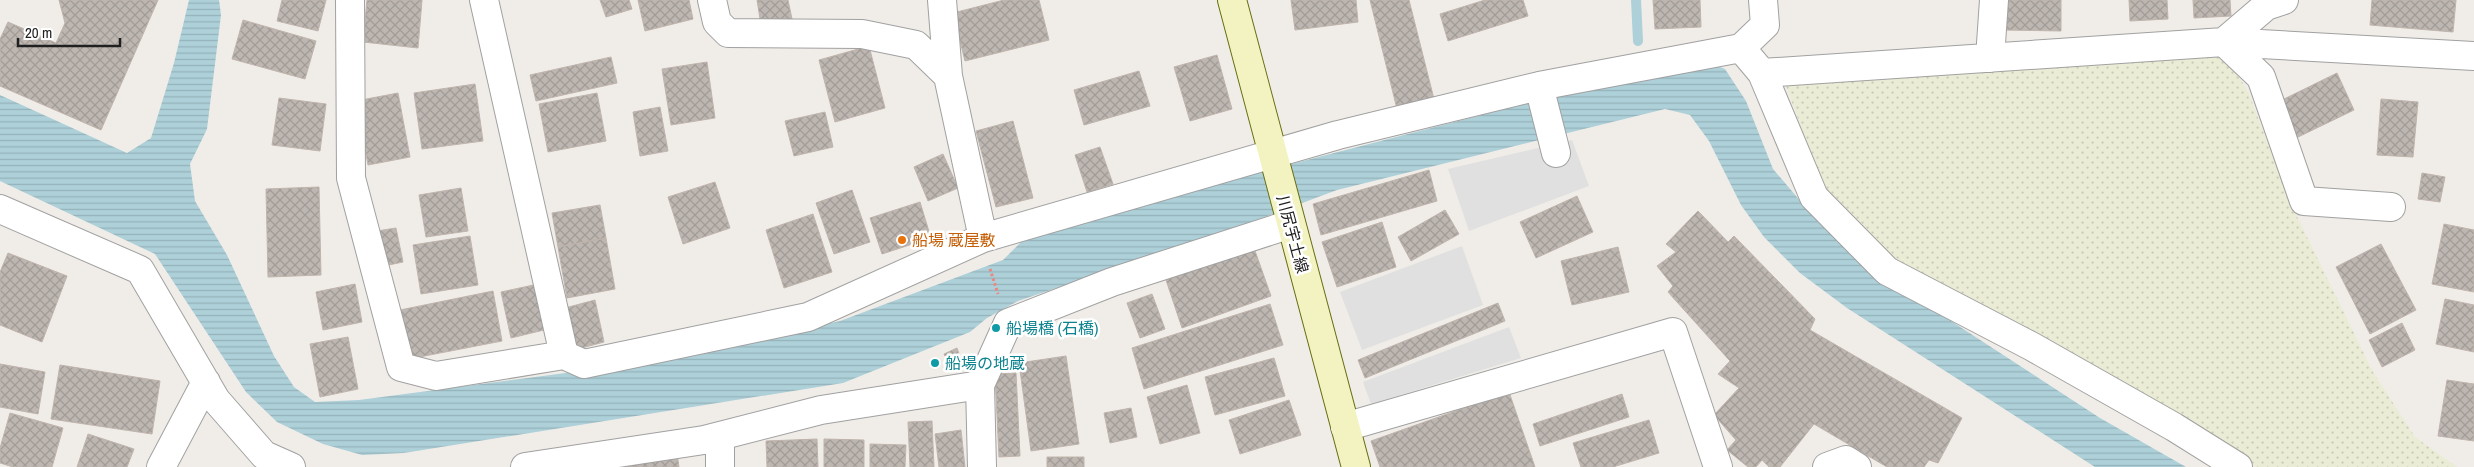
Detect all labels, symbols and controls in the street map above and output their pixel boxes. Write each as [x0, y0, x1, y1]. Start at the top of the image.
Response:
scale bar [18, 15, 120, 47]
text: 20 m [25, 22, 52, 43]
street label: 川尻宇土線 [1272, 193, 1314, 275]
place label: 船場 蔵屋敷 [912, 229, 996, 251]
marker: 船場 蔵屋敷 [896, 234, 908, 246]
place label: 船場橋 (石橋) [1006, 317, 1098, 339]
marker: 船場橋 (石橋) [990, 322, 1002, 334]
place label: 船場の地蔵 [945, 352, 1025, 374]
marker: 船場の地蔵 [929, 357, 941, 369]

